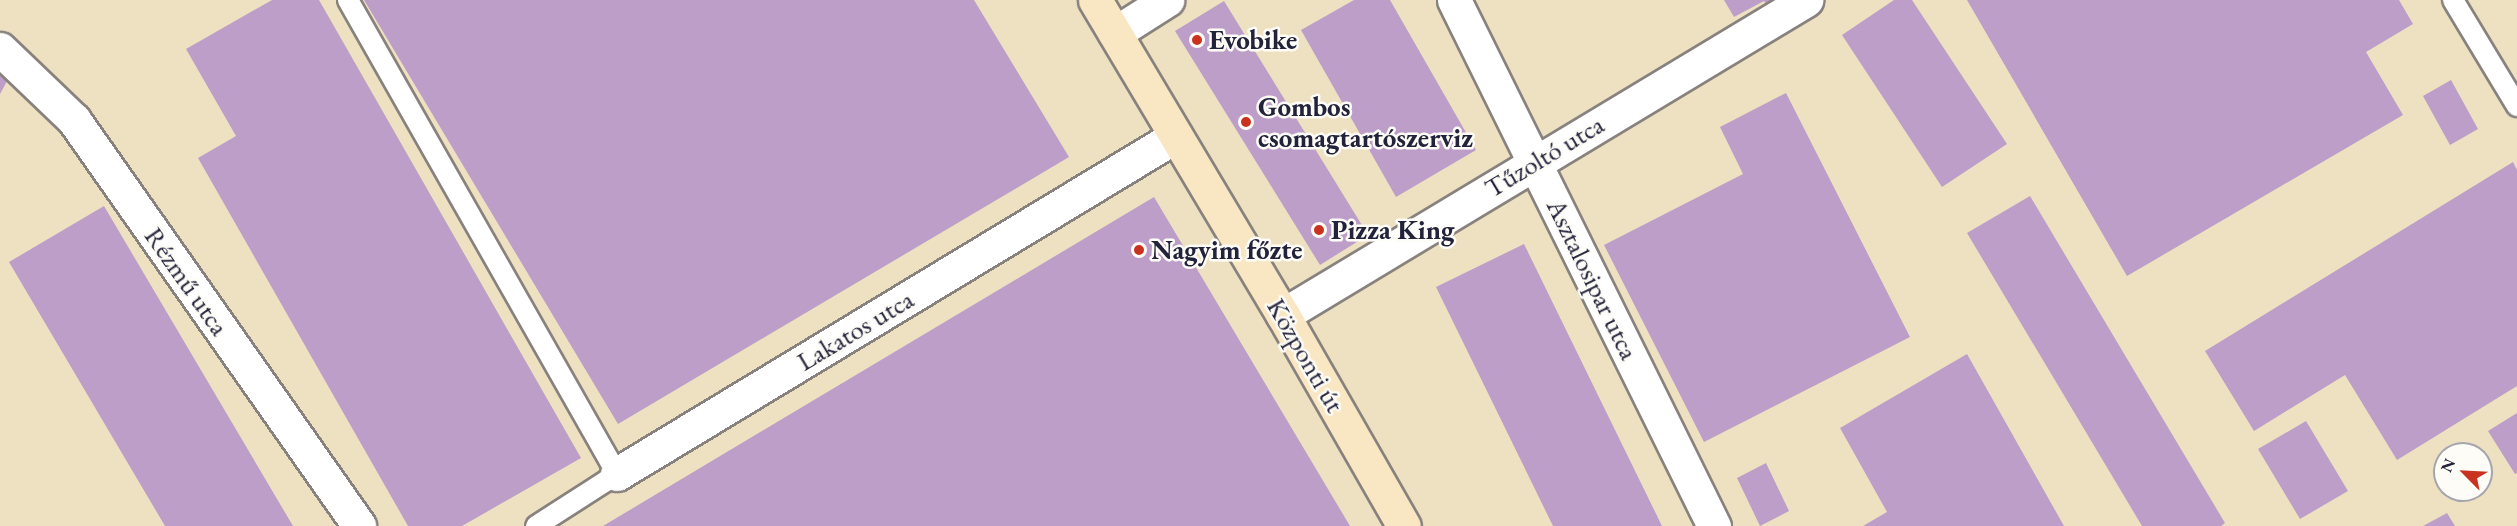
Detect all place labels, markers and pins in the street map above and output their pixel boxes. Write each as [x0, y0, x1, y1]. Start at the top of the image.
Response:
place label: Evobike [1209, 24, 1297, 56]
marker: Evobike [1190, 33, 1204, 47]
place label: Gombos csomagtartószerviz [1258, 90, 1473, 153]
marker: Gombos csomagtartószerviz [1239, 115, 1253, 129]
place label: Pizza King [1331, 214, 1455, 246]
marker: Pizza King [1312, 223, 1326, 237]
place label: Nagyim főzte [1151, 234, 1303, 266]
marker: Nagyim főzte [1132, 243, 1146, 257]

